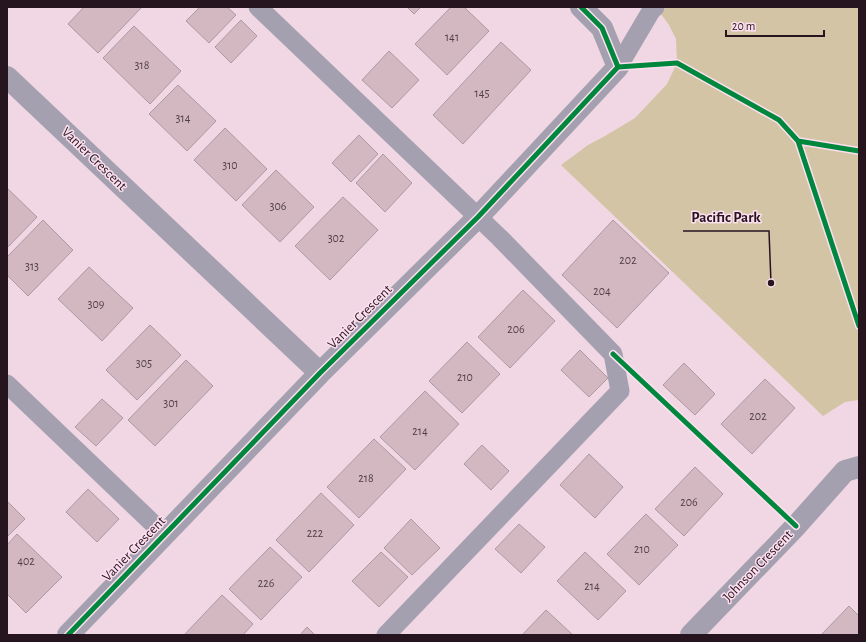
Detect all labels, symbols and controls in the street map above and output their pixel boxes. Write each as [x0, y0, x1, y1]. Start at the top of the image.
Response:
scale bar [726, 12, 824, 38]
text: 20 m [732, 20, 755, 32]
house number: 141 [445, 31, 459, 43]
house number: 318 [135, 59, 150, 71]
house number: 145 [475, 87, 489, 99]
house number: 314 [176, 112, 191, 124]
street label: Vanier Crescent [59, 125, 129, 194]
house number: 310 [222, 159, 238, 171]
house number: 306 [270, 200, 287, 212]
callout: Pacific Park [683, 204, 769, 231]
text: Pacific Park [691, 210, 761, 225]
house number: 302 [328, 232, 345, 244]
house number: 202 [619, 254, 637, 266]
house number: 313 [25, 260, 39, 272]
street label: Vanier Crescent [325, 282, 395, 352]
house number: 204 [593, 285, 611, 297]
house number: 309 [88, 298, 105, 310]
house number: 206 [507, 323, 525, 335]
house number: 305 [136, 357, 152, 369]
house number: 210 [457, 371, 473, 383]
house number: 301 [163, 397, 179, 409]
house number: 202 [749, 410, 767, 422]
house number: 214 [412, 425, 428, 437]
house number: 218 [358, 472, 374, 484]
house number: 206 [680, 496, 698, 508]
street label: Vanier Crescent [100, 514, 169, 584]
house number: 222 [307, 527, 324, 539]
street label: Johnson Crescent [721, 527, 796, 604]
house number: 210 [634, 543, 650, 555]
house number: 402 [17, 555, 35, 567]
house number: 226 [258, 577, 275, 589]
house number: 214 [584, 580, 600, 592]

